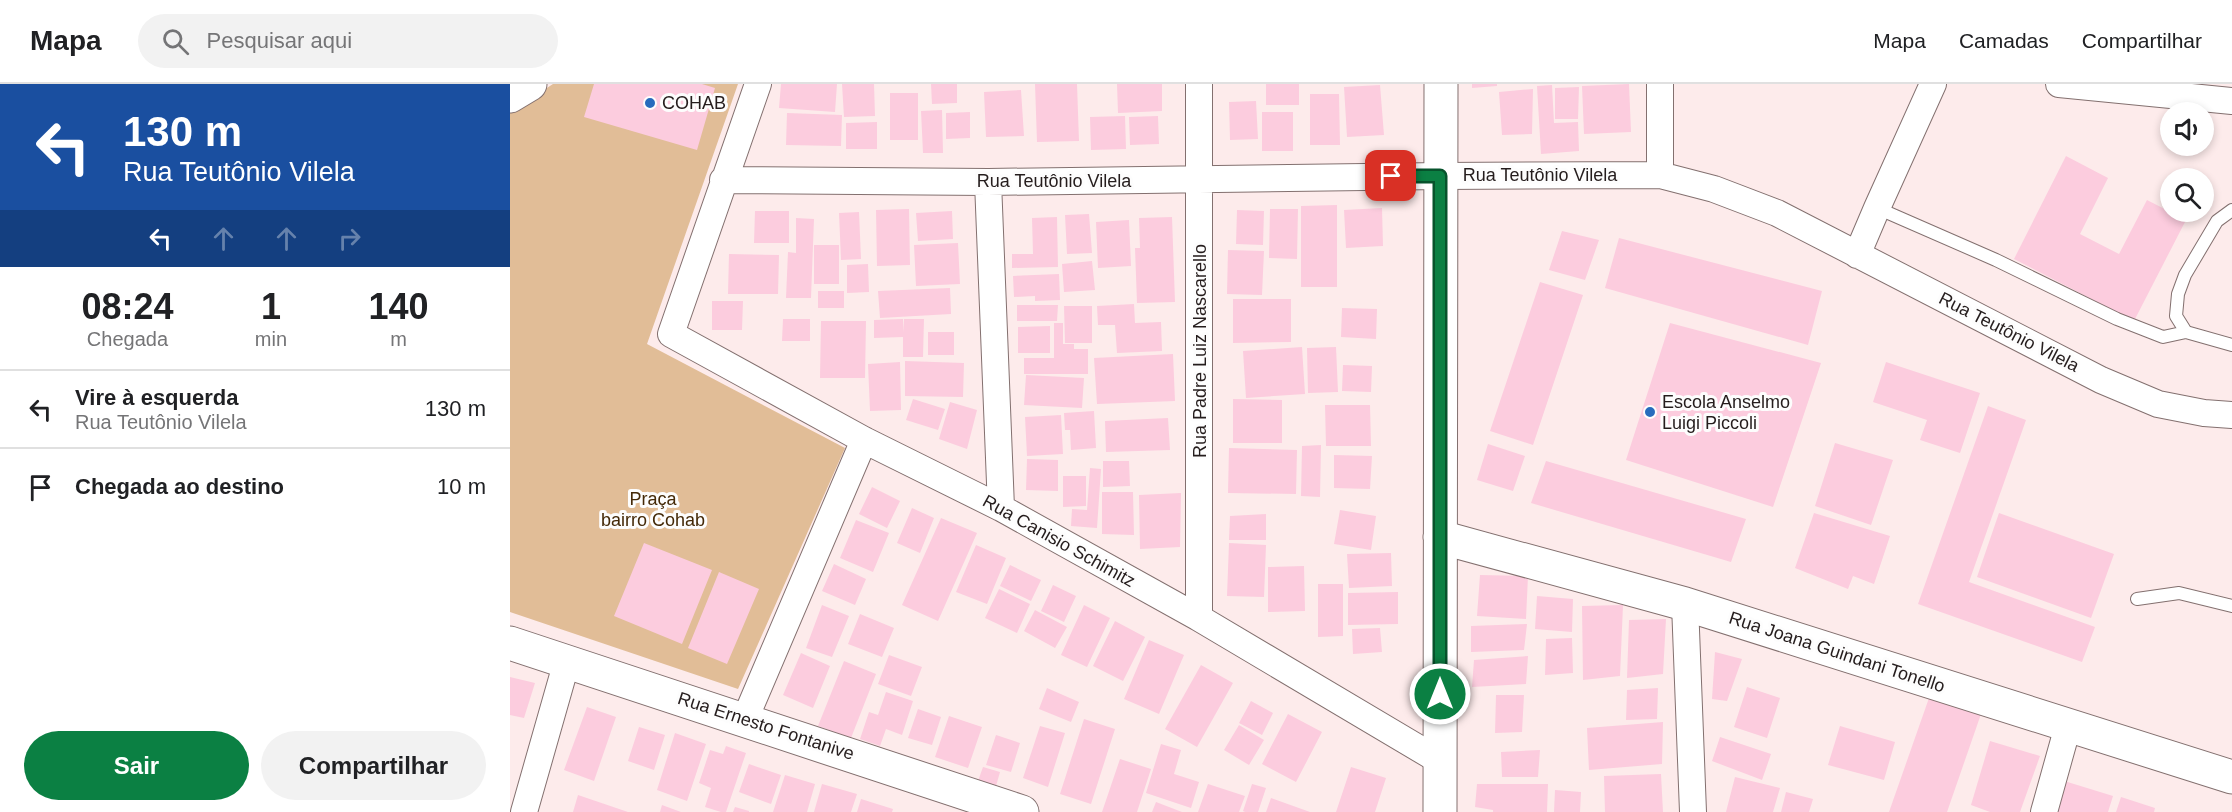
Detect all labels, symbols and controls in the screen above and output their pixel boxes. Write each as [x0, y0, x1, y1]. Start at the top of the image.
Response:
search box [138, 14, 558, 68]
text: Mapa [30, 25, 102, 56]
icon: search [159, 25, 192, 58]
text: Pesquisar aqui [207, 28, 352, 53]
text: Mapa [1873, 29, 1926, 52]
text: Camadas [1959, 29, 2049, 52]
text: Compartilhar [2082, 29, 2202, 52]
place label: COHAB [662, 93, 726, 113]
marker: COHAB [643, 96, 657, 110]
map controls [2160, 102, 2214, 222]
button: sound [2160, 102, 2214, 156]
icon: left [24, 108, 102, 186]
text: 130 m [123, 108, 242, 155]
pin [1365, 150, 1416, 201]
text: Rua Teutônio Vilela [123, 157, 355, 187]
icon: arrive [1374, 159, 1407, 192]
street label: Rua Teutônio Vilela [1463, 165, 1618, 185]
button: search [2160, 168, 2214, 222]
street label: Rua Teutônio Vilela [977, 171, 1132, 191]
icon: left [144, 222, 177, 255]
icon: ahead [207, 222, 240, 255]
icon: ahead [270, 222, 303, 255]
icon: right [333, 222, 366, 255]
street label: Rua Padre Luiz Nascarello [1190, 244, 1210, 458]
text: 08:24 [81, 286, 173, 327]
text: 1 [261, 286, 281, 327]
text: 140 [368, 286, 429, 327]
street label: Rua Teutônio Vilela [1936, 288, 2083, 376]
text: Chegada [87, 328, 168, 350]
text: min [255, 328, 287, 350]
text: m [390, 328, 407, 350]
text: Vire à esquerda [75, 385, 238, 410]
place label: Escola Anselmo Luigi Piccoli [1662, 392, 1790, 433]
icon: left [24, 393, 57, 426]
text: 130 m [425, 396, 486, 421]
marker: Escola Anselmo Luigi Piccoli [1643, 405, 1657, 419]
text: Rua Teutônio Vilela [75, 411, 247, 433]
icon: arrive [24, 471, 57, 504]
text: Chegada ao destino [75, 474, 284, 499]
text: 10 m [437, 474, 486, 499]
park label: Praça bairro Cohab [601, 489, 705, 530]
street label: Rua Canisio Schimitz [979, 491, 1139, 591]
street label: Rua Joana Guindani Tonello [1727, 608, 1947, 696]
position arrow [1408, 662, 1472, 726]
street label: Rua Ernesto Fontanive [675, 688, 857, 764]
button: Sair [24, 731, 249, 800]
button: Compartilhar [261, 731, 486, 800]

